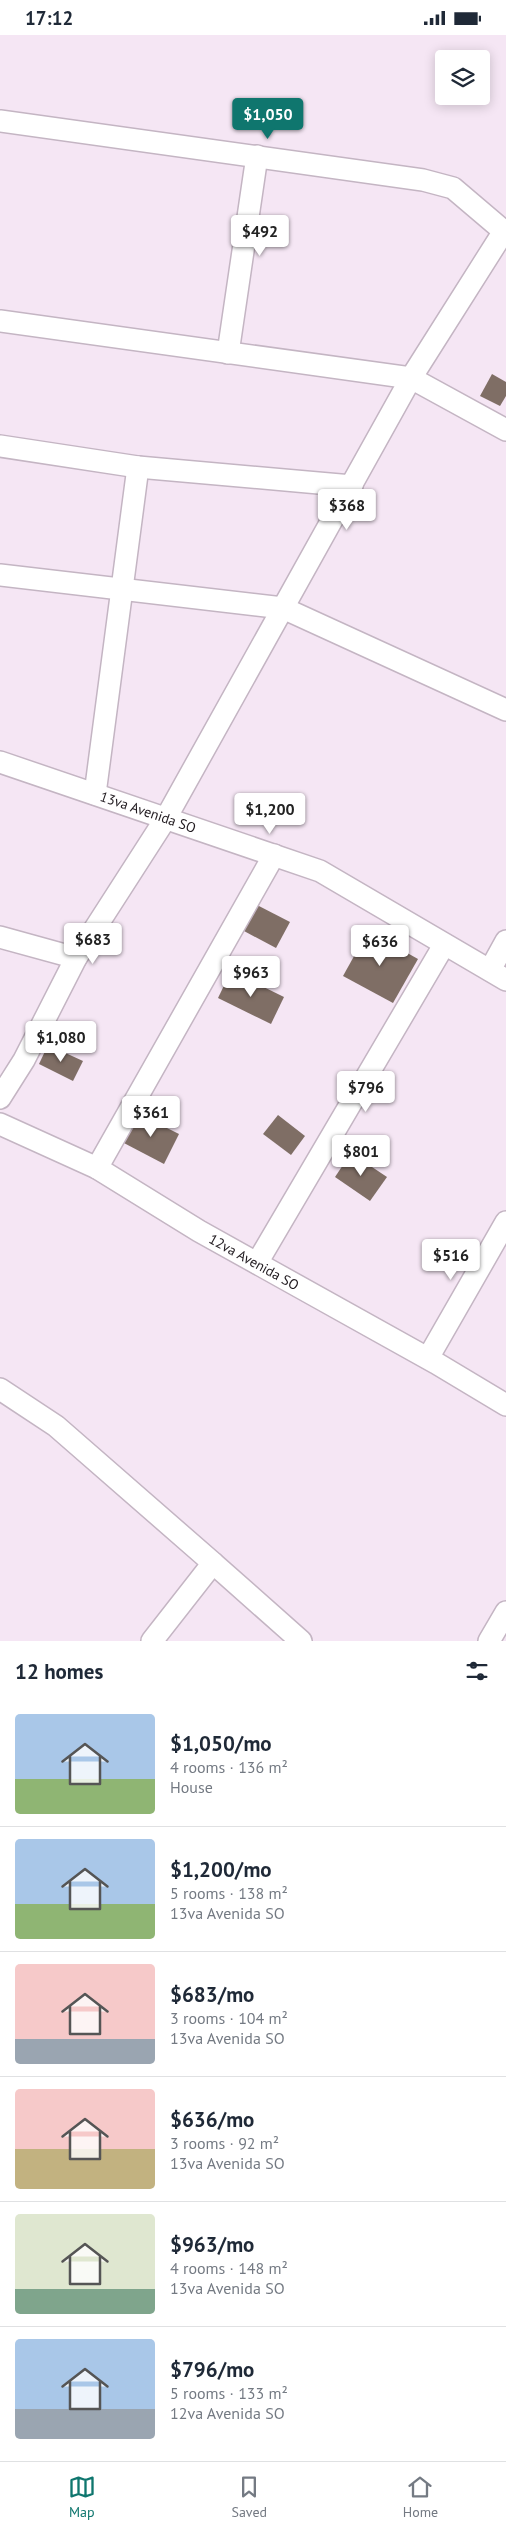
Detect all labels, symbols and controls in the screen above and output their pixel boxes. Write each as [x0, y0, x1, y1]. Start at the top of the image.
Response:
text: 17:12 [25, 6, 73, 30]
map controls [435, 50, 490, 105]
button: layers [435, 50, 490, 105]
pin: $1,050 [227, 97, 309, 140]
text: $1,050 [243, 104, 293, 124]
pin: $492 [230, 215, 290, 257]
text: $492 [242, 221, 278, 241]
pin: $368 [317, 489, 377, 531]
text: $368 [329, 495, 365, 515]
street label: 13va Avenida SO [98, 787, 198, 837]
pin: $1,200 [229, 793, 311, 835]
text: $1,200 [245, 799, 295, 819]
pin: $683 [63, 923, 123, 965]
pin: $636 [350, 925, 410, 967]
text: $683 [75, 929, 111, 949]
text: $636 [362, 931, 398, 951]
pin: $963 [221, 955, 281, 998]
text: $963 [233, 962, 269, 982]
pin: $1,080 [20, 1021, 102, 1063]
text: $1,080 [36, 1027, 86, 1047]
pin: $796 [336, 1071, 396, 1113]
text: $796 [348, 1077, 384, 1097]
pin: $361 [121, 1095, 181, 1138]
text: $361 [133, 1102, 169, 1122]
pin: $801 [331, 1135, 391, 1177]
text: $801 [343, 1141, 379, 1161]
street label: 12va Avenida SO [206, 1230, 302, 1294]
pin: $516 [421, 1239, 481, 1281]
text: $516 [433, 1245, 469, 1265]
icon: filters [463, 1657, 491, 1685]
text: 12 homes [15, 1658, 103, 1685]
text: $1,050/mo [170, 1730, 272, 1757]
icon: home [55, 1734, 115, 1794]
text: 4 rooms · 136 m² [170, 1757, 288, 1777]
text: House [170, 1777, 213, 1797]
text: $1,200/mo [170, 1856, 272, 1883]
icon: home [55, 1859, 115, 1919]
text: 5 rooms · 138 m² [170, 1883, 288, 1903]
text: 13va Avenida SO [170, 1903, 285, 1923]
text: $683/mo [170, 1981, 254, 2008]
icon: home [55, 1984, 115, 2044]
text: 3 rooms · 104 m² [170, 2008, 288, 2028]
text: 13va Avenida SO [170, 2028, 285, 2048]
text: $636/mo [170, 2106, 254, 2133]
icon: home [55, 2109, 115, 2169]
text: 3 rooms · 92 m² [170, 2133, 279, 2153]
text: 13va Avenida SO [170, 2153, 285, 2173]
text: $963/mo [170, 2231, 254, 2258]
icon: home [55, 2234, 115, 2294]
text: 4 rooms · 148 m² [170, 2258, 288, 2278]
text: 13va Avenida SO [170, 2278, 285, 2298]
text: $796/mo [170, 2356, 254, 2383]
icon: home [55, 2359, 115, 2419]
text: 5 rooms · 133 m² [170, 2383, 288, 2403]
text: 12va Avenida SO [170, 2403, 285, 2423]
tab: Map [68, 2473, 96, 2521]
tab: Saved [231, 2473, 267, 2521]
tab: Home [403, 2473, 438, 2521]

